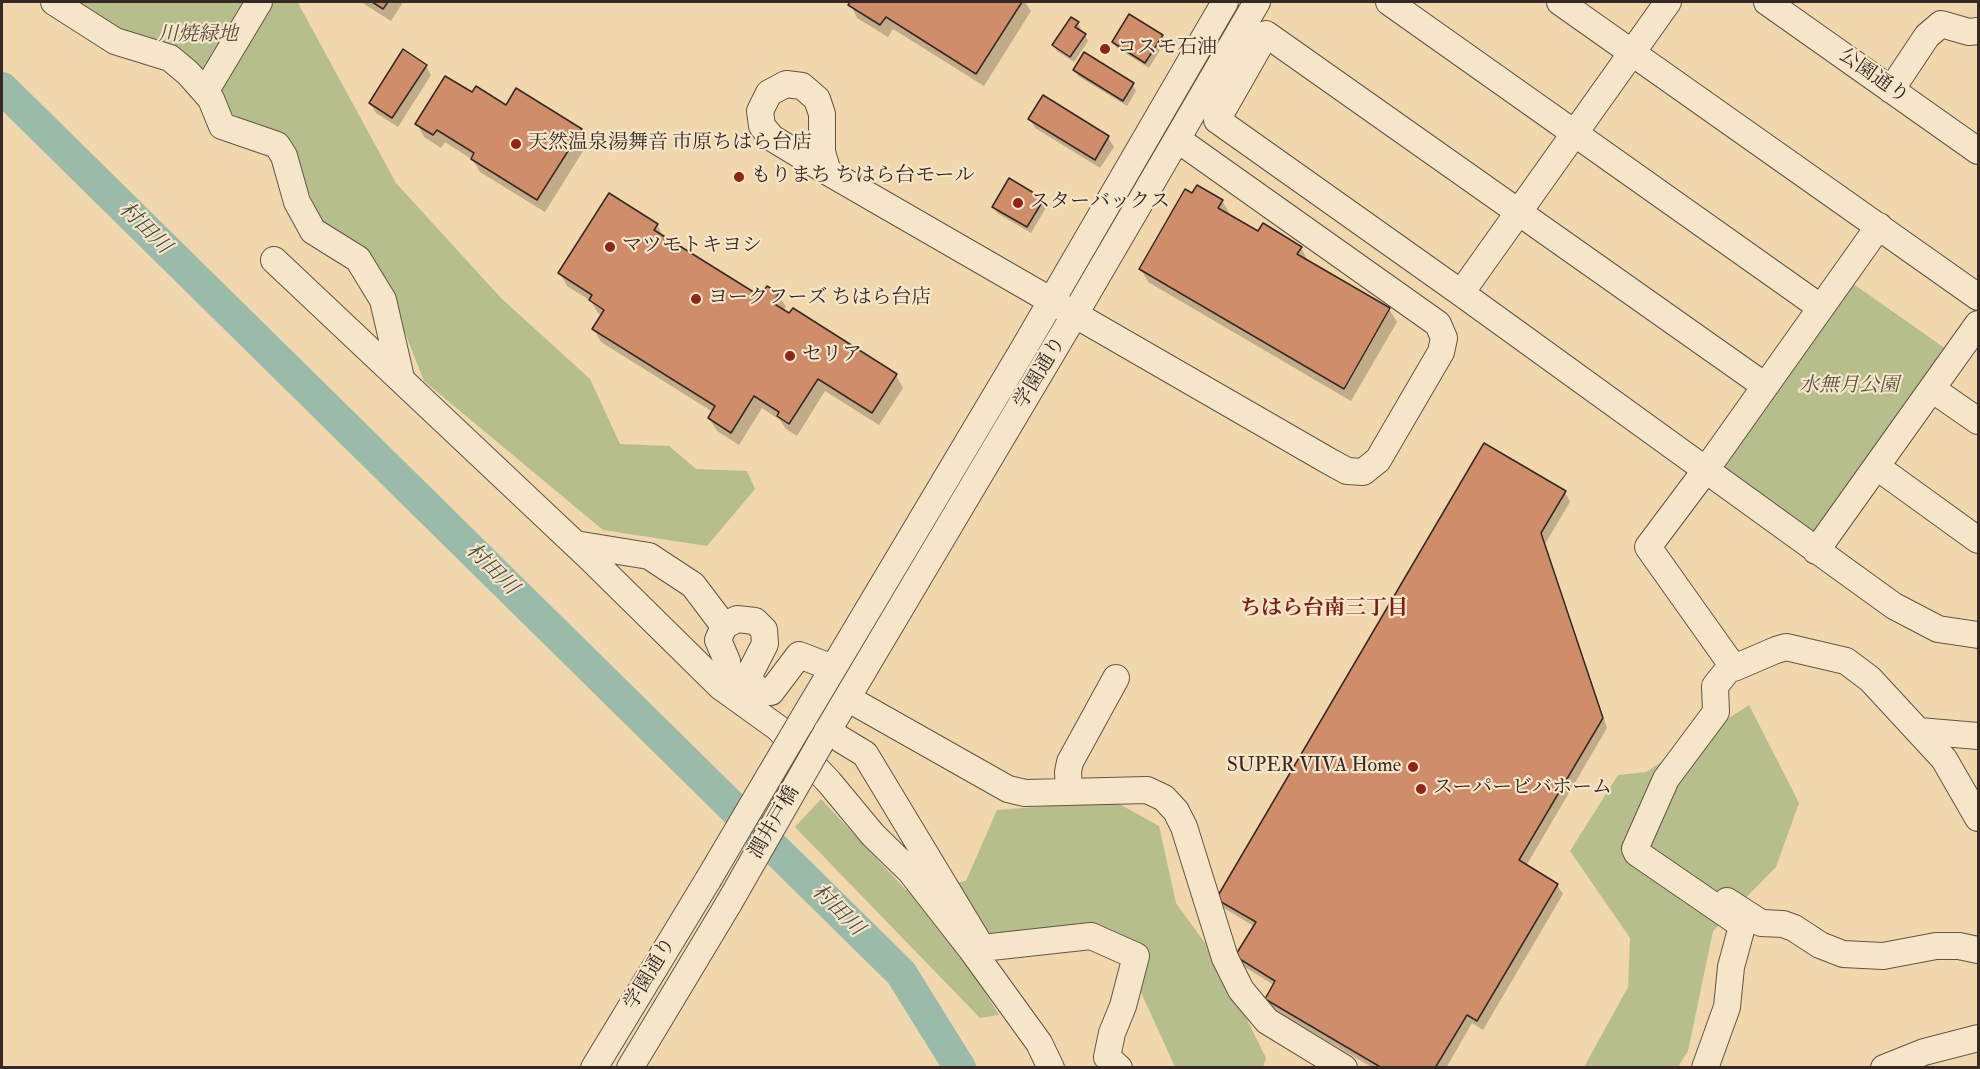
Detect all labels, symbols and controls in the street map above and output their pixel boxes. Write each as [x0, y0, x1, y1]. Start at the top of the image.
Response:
park label: 川焼緑地 [158, 24, 238, 48]
place label: コスモ石油 [1117, 37, 1217, 61]
marker: コスモ石油 [1098, 42, 1112, 56]
street label: 公園通り [1833, 44, 1913, 110]
place label: 天然温泉湯舞音 市原ちはら台店 [528, 132, 812, 156]
marker: 天然温泉湯舞音 市原ちはら台店 [509, 137, 523, 151]
place label: もりまち ちはら台モール [751, 165, 974, 189]
marker: もりまち ちはら台モール [732, 170, 746, 184]
place label: スターバックス [1030, 191, 1170, 215]
marker: スターバックス [1011, 196, 1025, 210]
water label: 村田川 [113, 198, 175, 260]
place label: マツモトキヨシ [622, 235, 762, 259]
marker: マツモトキヨシ [603, 240, 617, 254]
place label: ヨークフーズ ちはら台店 [708, 287, 932, 311]
marker: ヨークフーズ ちはら台店 [689, 292, 703, 306]
street label: 学園通り [1010, 333, 1072, 413]
place label: セリア [802, 344, 862, 368]
marker: セリア [783, 349, 797, 363]
park label: 水無月公園 [1799, 375, 1899, 399]
water label: 村田川 [460, 539, 522, 601]
district label: ちはら台南三丁目 [1240, 596, 1408, 622]
place label: SUPER VIVA Home [1227, 755, 1401, 779]
marker: SUPER VIVA Home [1406, 760, 1420, 774]
place label: スーパービバホーム [1433, 777, 1612, 801]
street label: 潤井戸橋 [745, 782, 805, 864]
marker: スーパービバホーム [1414, 782, 1428, 796]
water label: 村田川 [806, 880, 868, 942]
street label: 学園通り [620, 934, 682, 1014]

